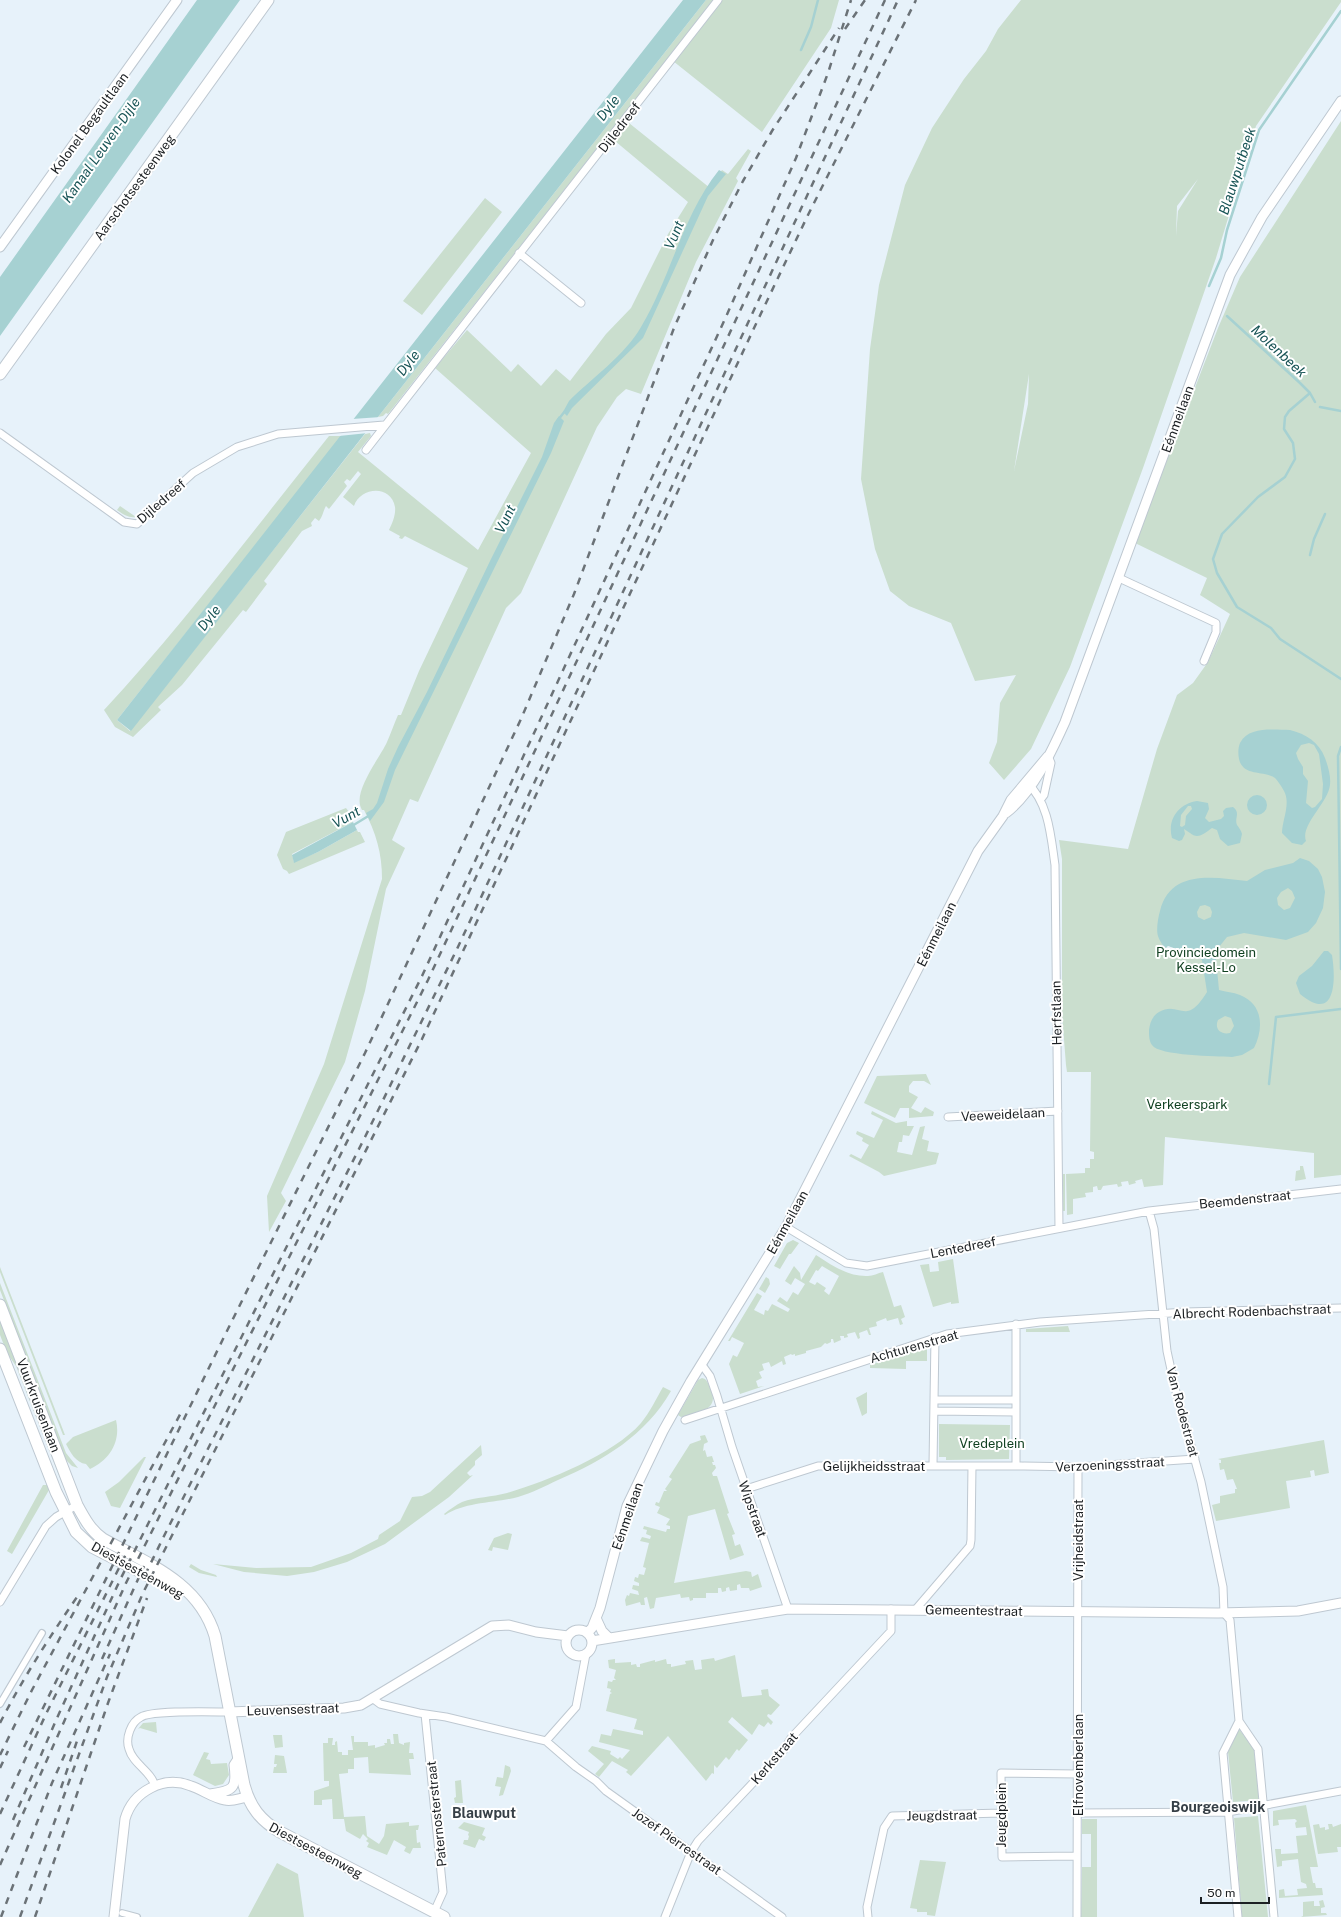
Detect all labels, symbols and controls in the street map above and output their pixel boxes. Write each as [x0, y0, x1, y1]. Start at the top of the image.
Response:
street label: Kolonel Begaultlaan [48, 70, 131, 177]
water label: Dyle [593, 92, 623, 124]
water label: Kanaal Leuven-Dijle [59, 94, 144, 206]
street label: Dijledreef [595, 99, 644, 155]
water label: Blauwputbeek [1215, 125, 1259, 217]
street label: Aarschotsesteenweg [91, 131, 178, 243]
water label: Vunt [661, 218, 687, 252]
water label: Molenbeek [1248, 321, 1310, 381]
water label: Dyle [393, 347, 423, 379]
street label: Eénmeilaan [1158, 383, 1197, 455]
street label: Dijledreef [134, 476, 189, 526]
water label: Vunt [491, 502, 519, 536]
water label: Dyle [194, 602, 224, 634]
water label: Vunt [329, 802, 363, 831]
street label: Eénmeilaan [914, 899, 959, 969]
park label: Provinciedomein Kessel-Lo [1156, 945, 1256, 975]
street label: Herfstlaan [1048, 981, 1065, 1045]
park label: Verkeerspark [1146, 1097, 1228, 1112]
street label: Veeweidelaan [961, 1105, 1045, 1124]
street label: Beemdenstraat [1198, 1187, 1292, 1212]
street label: Eénmeilaan [764, 1188, 811, 1257]
street label: Lentedreef [929, 1234, 997, 1261]
street label: Albrecht Rodenbachstraat [1172, 1301, 1332, 1322]
street label: Achturenstraat [868, 1327, 960, 1366]
street label: Vuurkruisenlaan [14, 1356, 63, 1454]
street label: Van Rodestraat [1163, 1366, 1202, 1459]
park label: Vredeplein [959, 1436, 1025, 1451]
street label: Verzoeningsstraat [1055, 1454, 1165, 1475]
street label: Gelijkheidsstraat [823, 1459, 925, 1474]
street label: Wipstraat [735, 1479, 770, 1539]
street label: Eénmeilaan [609, 1480, 646, 1552]
street label: Vrijheidstraat [1071, 1499, 1086, 1581]
street label: Diestsesteenweg [89, 1539, 187, 1602]
street label: Gemeentestraat [925, 1602, 1023, 1619]
street label: Leuvensestraat [246, 1700, 340, 1719]
street label: Elfnovemberlaan [1071, 1714, 1086, 1816]
street label: Kerkstraat [748, 1729, 801, 1787]
street label: Paternosterstraat [423, 1760, 450, 1868]
street label: Jeugdplein [994, 1782, 1009, 1848]
district label: Bourgeoiswijk [1171, 1799, 1265, 1815]
district label: Blauwput [452, 1805, 516, 1821]
street label: Jozef Pierrestraat [629, 1805, 724, 1878]
street label: Jeugdstraat [906, 1807, 978, 1824]
street label: Diestsesteenweg [266, 1819, 365, 1881]
scale bar [1201, 1879, 1269, 1905]
text: 50 m [1207, 1886, 1235, 1900]

